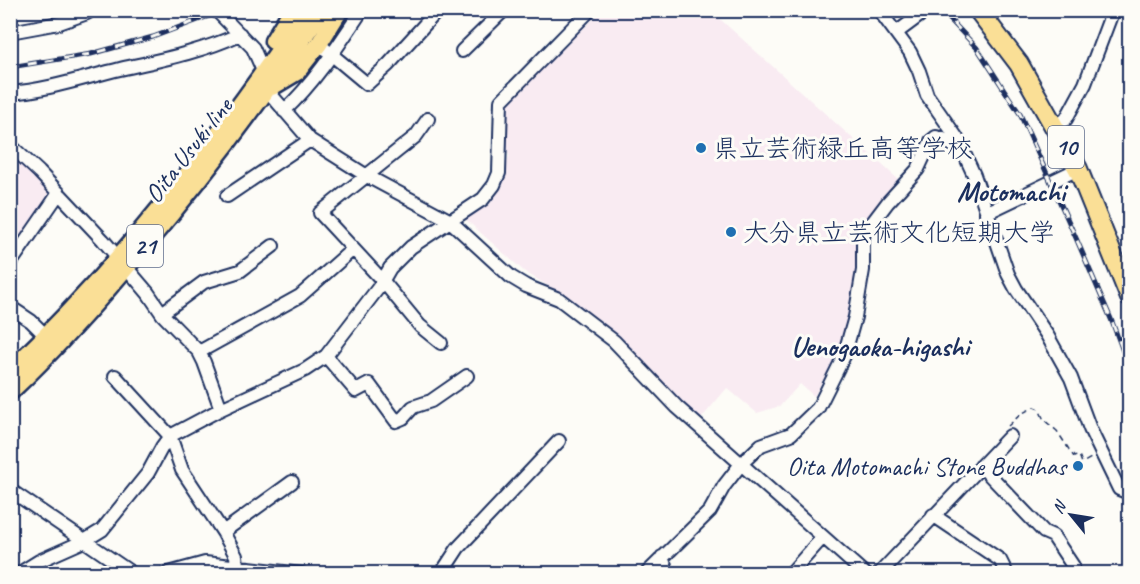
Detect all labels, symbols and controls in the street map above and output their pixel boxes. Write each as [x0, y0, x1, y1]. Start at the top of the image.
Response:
street label: Oita Usuki line [137, 90, 241, 210]
road number: 10 [1048, 126, 1084, 168]
place label: 県立芸術緑丘高等学校 [713, 132, 973, 165]
marker: 県立芸術緑丘高等学校 [694, 141, 708, 155]
district label: Motomachi [957, 174, 1069, 209]
place label: 大分県立芸術文化短期大学 [743, 216, 1055, 249]
road number: 21 [127, 225, 163, 267]
marker: 大分県立芸術文化短期大学 [724, 225, 738, 239]
district label: Uenogaoka-higashi [791, 329, 972, 364]
place label: Oita Motomachi Stone Buddhas [787, 450, 1068, 483]
marker: Oita Motomachi Stone Buddhas [1071, 459, 1085, 473]
north arrow [1041, 485, 1101, 545]
text: N [1048, 496, 1072, 517]

